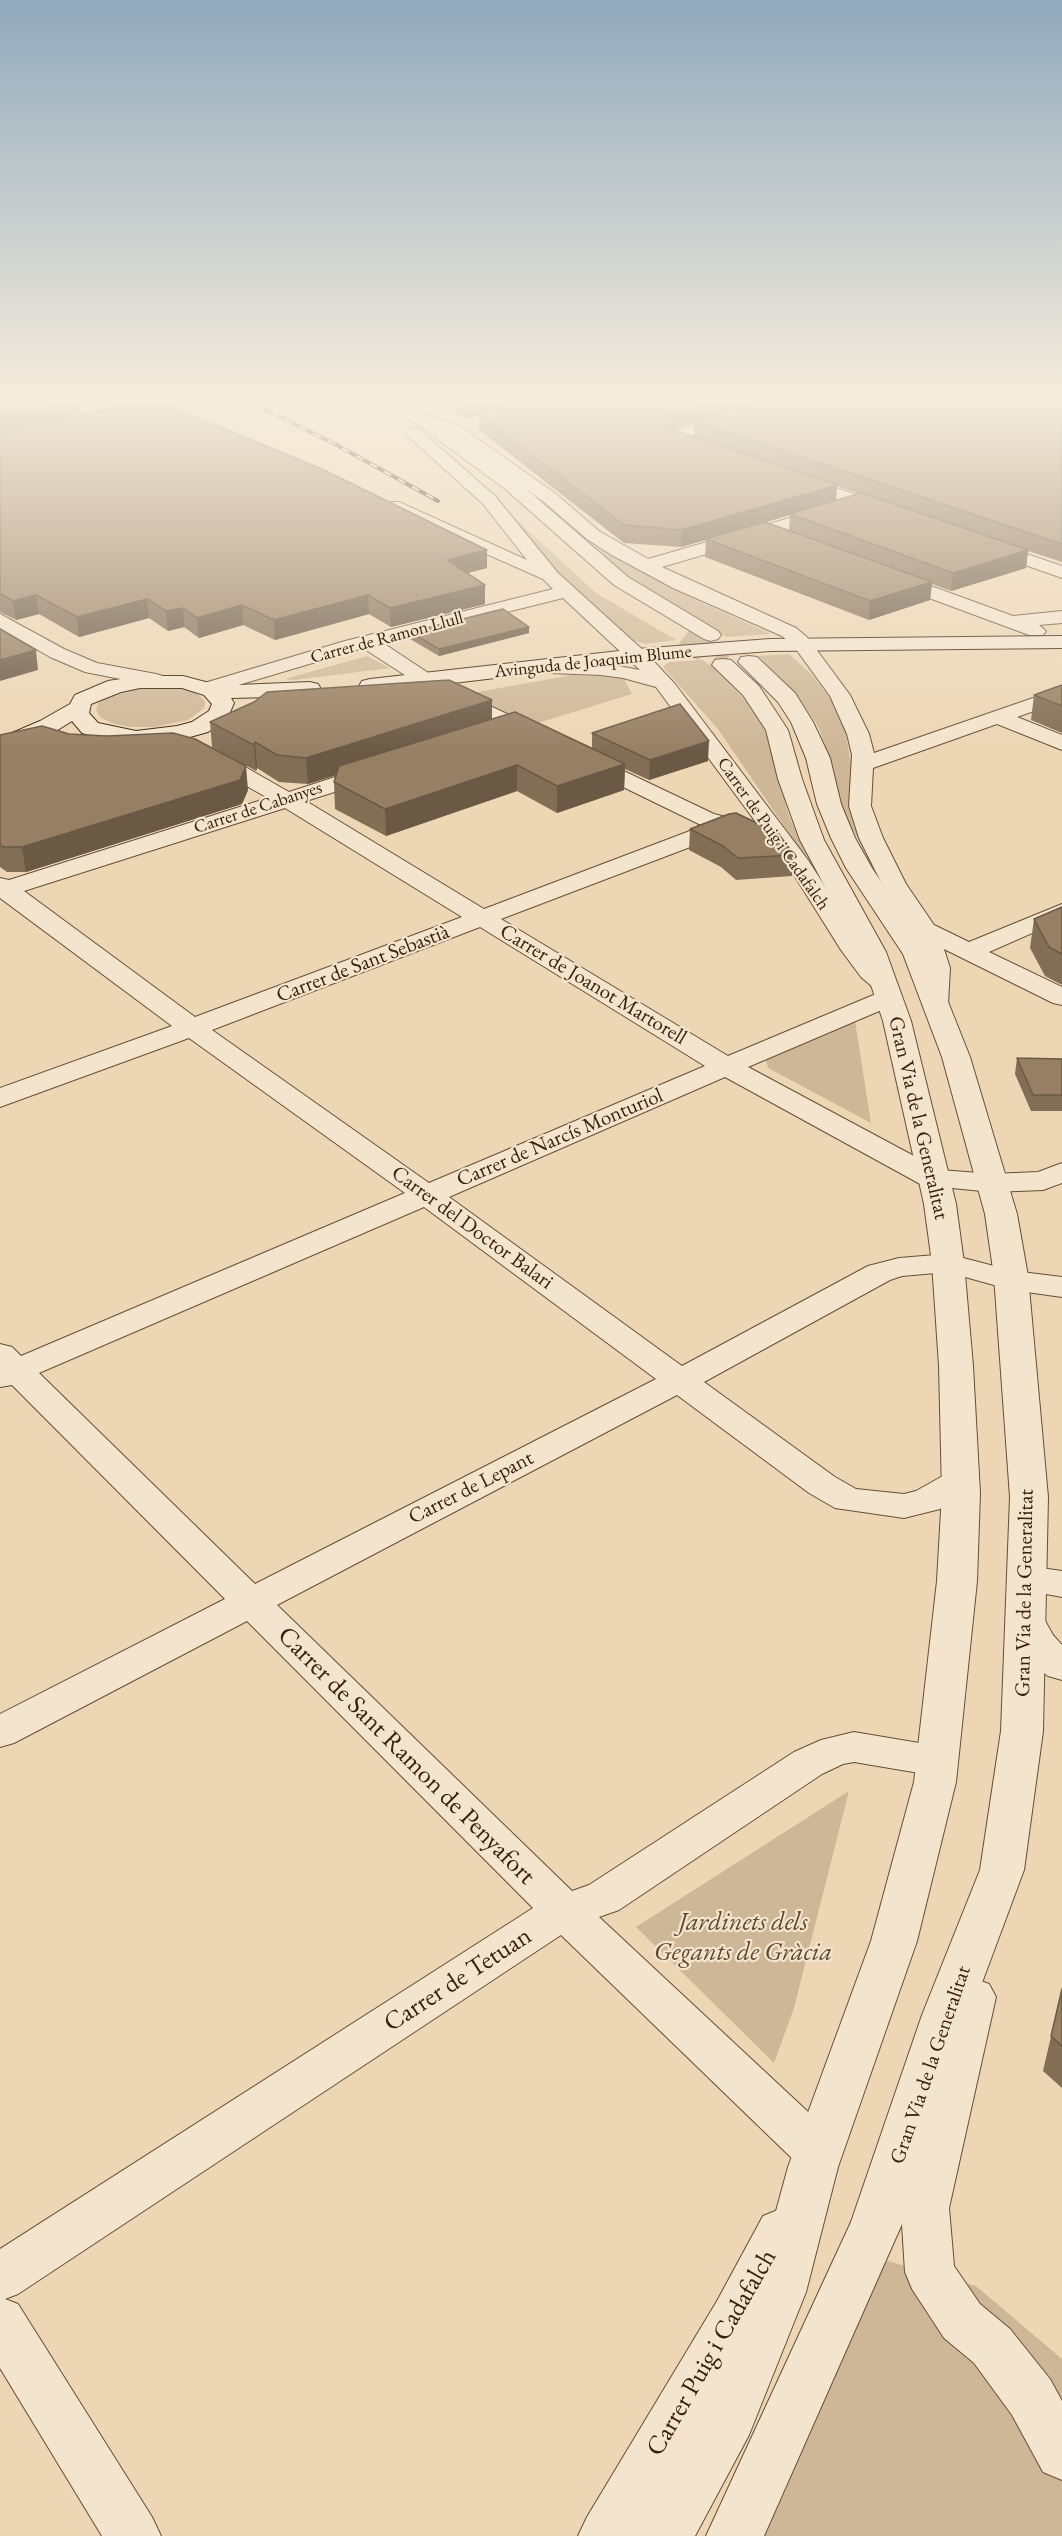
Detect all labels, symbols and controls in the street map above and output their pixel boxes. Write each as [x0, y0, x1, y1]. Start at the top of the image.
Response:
street label: Carrer de Ramon Llull [308, 607, 466, 669]
street label: Avinguda de Joaquim Blume [493, 641, 693, 683]
street label: Carrer de Puig i Cadafalch [712, 754, 834, 914]
street label: Carrer de Cabanyes [191, 777, 325, 839]
street label: Carrer de Sant Sebastià [273, 919, 453, 1009]
street label: Carrer de Joanot Martorell [495, 919, 691, 1051]
street label: Gran Via de la Generalitat [882, 1014, 954, 1222]
street label: Carrer de Narcís Monturiol [453, 1083, 667, 1193]
street label: Carrer del Doctor Balari [386, 1161, 558, 1295]
street label: Carrer de Lepant [404, 1446, 538, 1530]
street label: Gran Via de la Generalitat [1011, 1489, 1039, 1697]
street label: Carrer de Sant Ramon de Penyafort [270, 1620, 542, 1892]
park label: Jardinets dels Gegants de Gràcia [654, 1907, 832, 1968]
street label: Carrer de Tetuan [378, 1921, 538, 2039]
street label: Gran Via de la Generalitat [885, 1963, 977, 2167]
street label: Carrer Puig i Cadafalch [640, 2244, 784, 2462]

